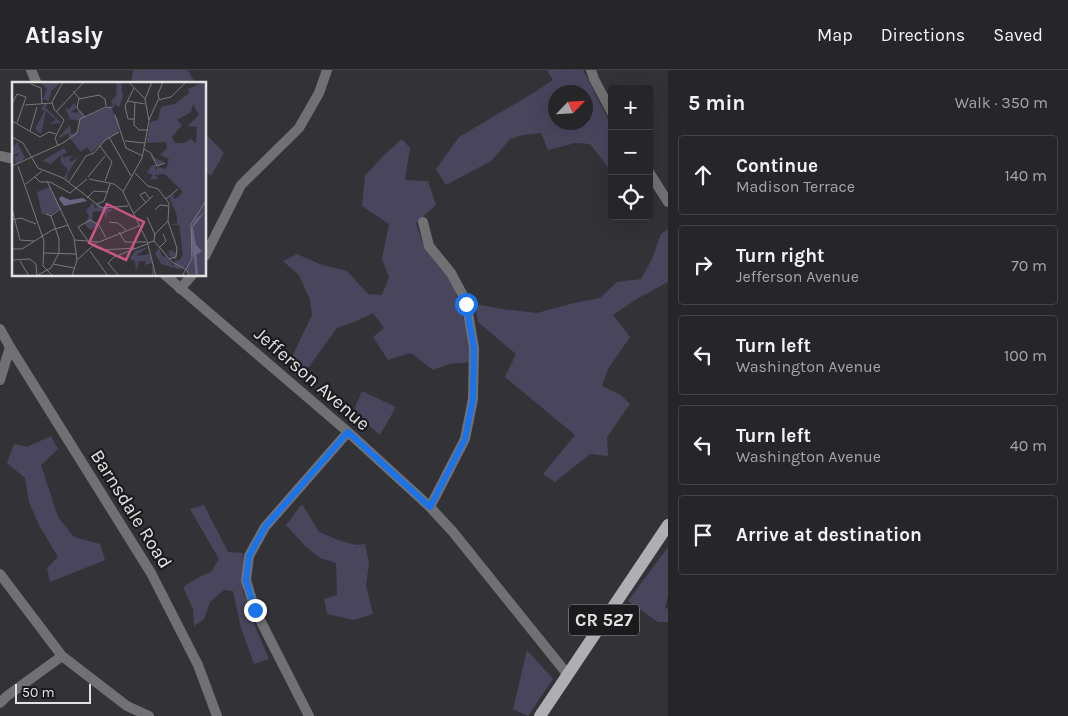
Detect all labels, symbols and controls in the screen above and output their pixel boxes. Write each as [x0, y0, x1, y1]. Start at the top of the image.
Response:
text: Atlasly [25, 21, 103, 49]
text: Map [817, 24, 853, 46]
text: Directions [881, 24, 965, 46]
text: Saved [993, 24, 1043, 46]
inset map [12, 82, 206, 276]
north arrow [548, 85, 593, 130]
map controls [608, 85, 653, 220]
button: + [608, 85, 653, 130]
text: 5 min [688, 91, 745, 115]
text: Walk · 350 m [955, 93, 1048, 112]
button: − [608, 130, 653, 175]
text: Continue [736, 155, 818, 177]
icon: ahead [689, 161, 717, 189]
text: 140 m [1005, 166, 1047, 185]
button: locate [608, 175, 653, 220]
text: Madison Terrace [736, 177, 855, 196]
text: Turn right [736, 245, 825, 267]
icon: right [689, 251, 717, 279]
text: 70 m [1011, 256, 1047, 275]
text: Jefferson Avenue [736, 267, 859, 286]
route start [455, 293, 478, 316]
street label: Jefferson Avenue [250, 323, 374, 435]
text: Turn left [736, 335, 811, 357]
icon: left [689, 341, 717, 369]
text: 100 m [1004, 346, 1047, 365]
text: Washington Avenue [736, 357, 881, 376]
text: Turn left [736, 425, 811, 447]
icon: left [689, 431, 717, 459]
text: 40 m [1010, 436, 1047, 455]
street label: Barnsdale Road [86, 446, 176, 572]
text: Washington Avenue [736, 447, 881, 466]
icon: arrive [689, 521, 717, 549]
text: Arrive at destination [736, 524, 922, 546]
route end [244, 599, 267, 622]
road number: CR 527 [569, 604, 639, 636]
scale bar [15, 681, 91, 704]
text: 50 m [22, 684, 55, 701]

